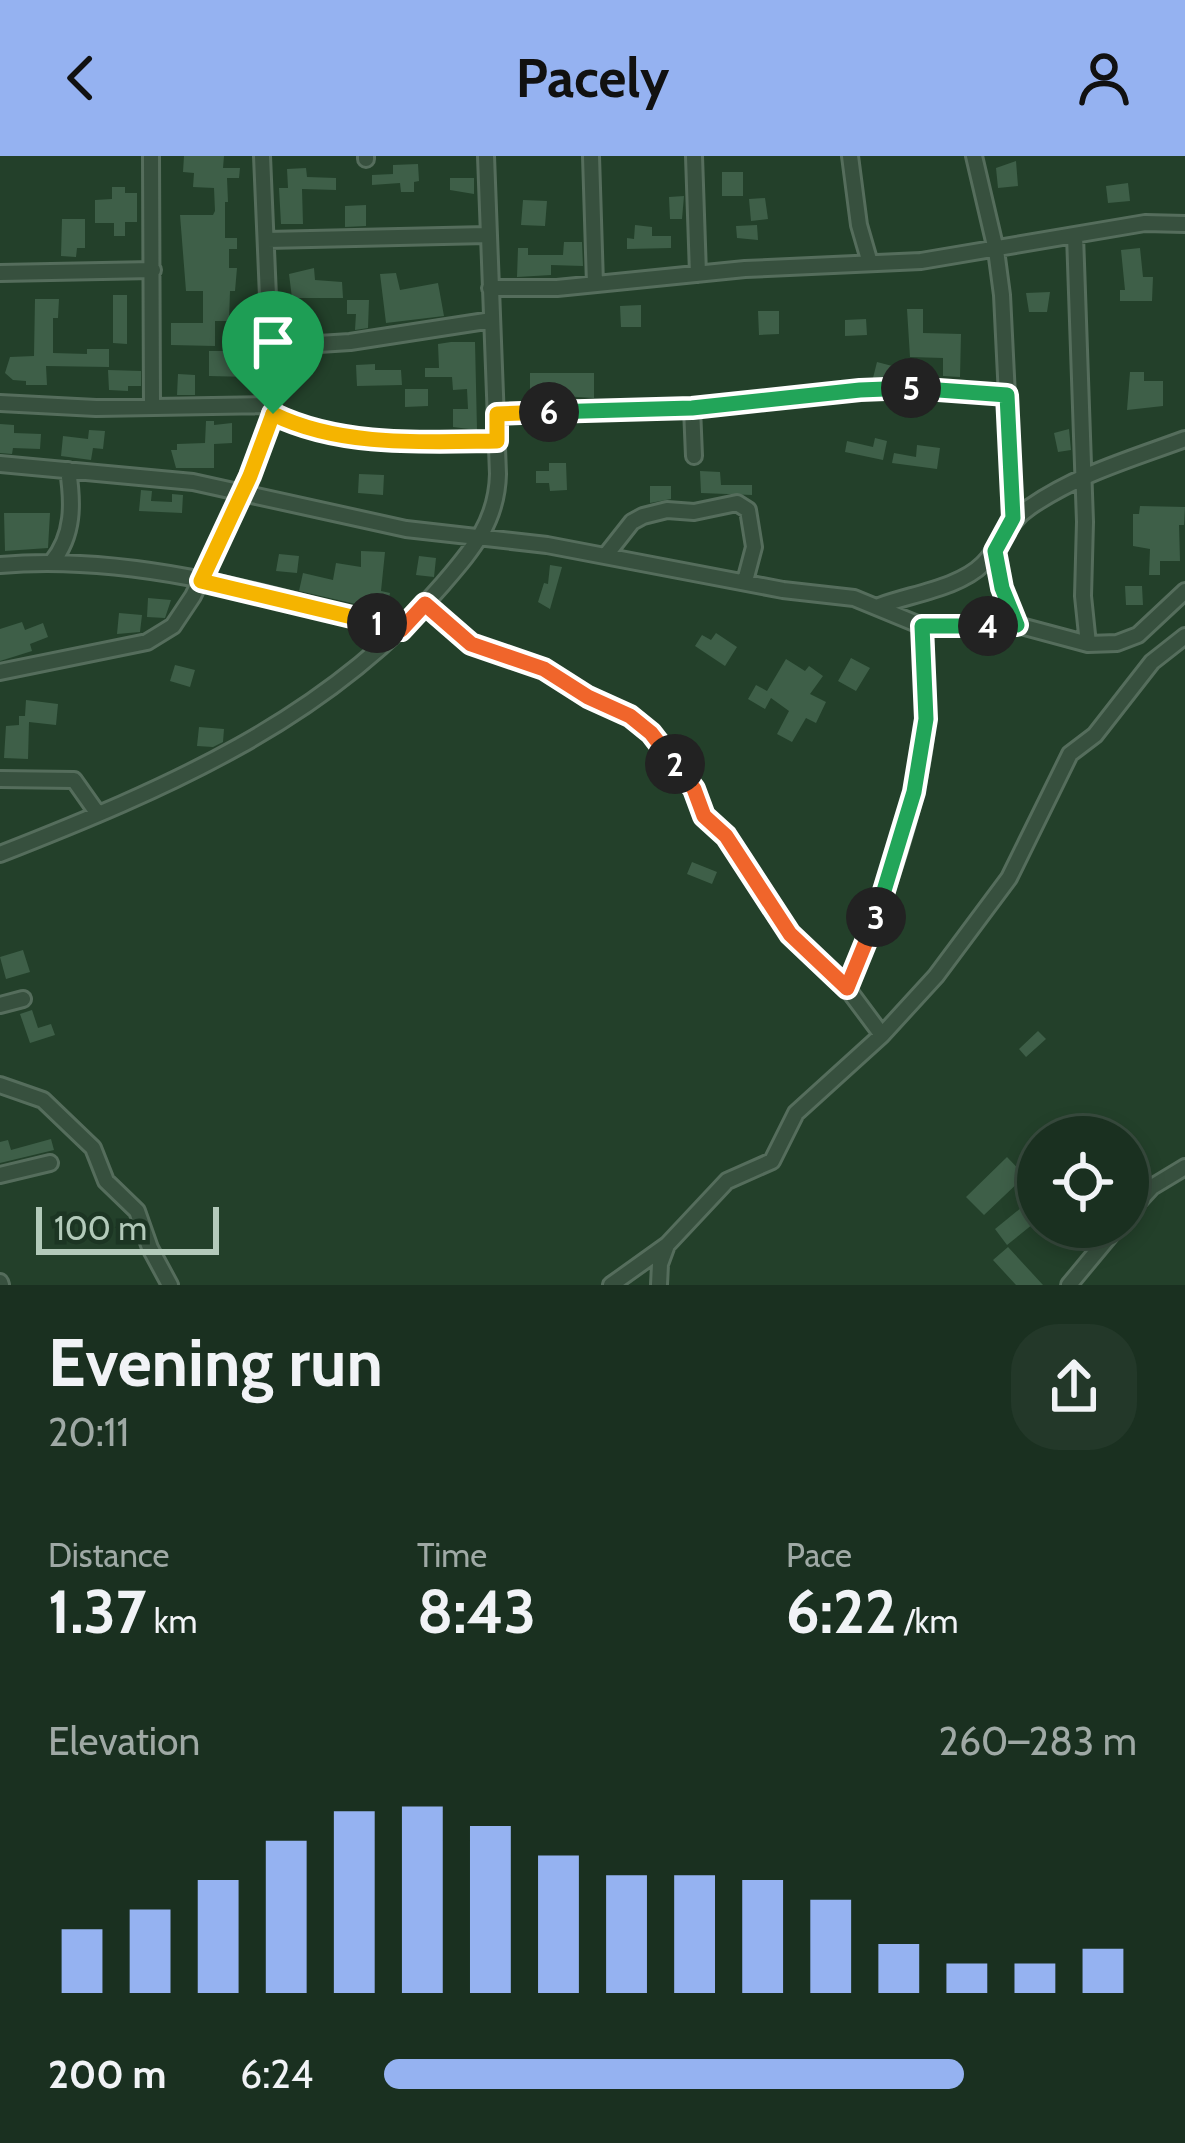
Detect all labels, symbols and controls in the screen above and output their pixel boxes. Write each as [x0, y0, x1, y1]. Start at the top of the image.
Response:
icon: back [48, 45, 114, 111]
text: Pacely [516, 45, 669, 111]
icon: person [1071, 45, 1137, 111]
pin [222, 291, 324, 414]
icon: arrive [240, 309, 306, 375]
pin: 5 [881, 358, 941, 418]
text: 5 [902, 368, 920, 408]
pin: 6 [519, 382, 579, 442]
text: 6 [540, 392, 558, 432]
pin: 1 [347, 593, 407, 653]
pin: 4 [958, 596, 1018, 656]
text: 1 [371, 603, 383, 643]
text: 4 [978, 606, 998, 646]
pin: 2 [645, 734, 705, 794]
text: 2 [666, 744, 684, 784]
pin: 3 [846, 887, 906, 947]
text: 3 [867, 897, 885, 937]
map controls [1017, 1116, 1149, 1248]
button: locate [1017, 1116, 1149, 1248]
scale bar [36, 1201, 219, 1254]
text: 100 m [54, 1208, 147, 1248]
text: Evening run [48, 1322, 383, 1403]
button: share [1011, 1324, 1137, 1450]
text: 20:11 [48, 1408, 129, 1456]
text: Distance [48, 1535, 169, 1575]
text: Time [417, 1535, 487, 1575]
text: Pace [786, 1535, 852, 1575]
text: 1.37 [48, 1575, 146, 1648]
text: 8:43 [417, 1575, 536, 1648]
text: 6:22 [786, 1575, 897, 1648]
text: km [146, 1601, 198, 1641]
text: /km [897, 1601, 958, 1641]
text: Elevation [48, 1717, 200, 1765]
text: 260–283 m [938, 1717, 1137, 1765]
text: 200 m [48, 2050, 166, 2098]
text: 6:24 [240, 2050, 313, 2098]

